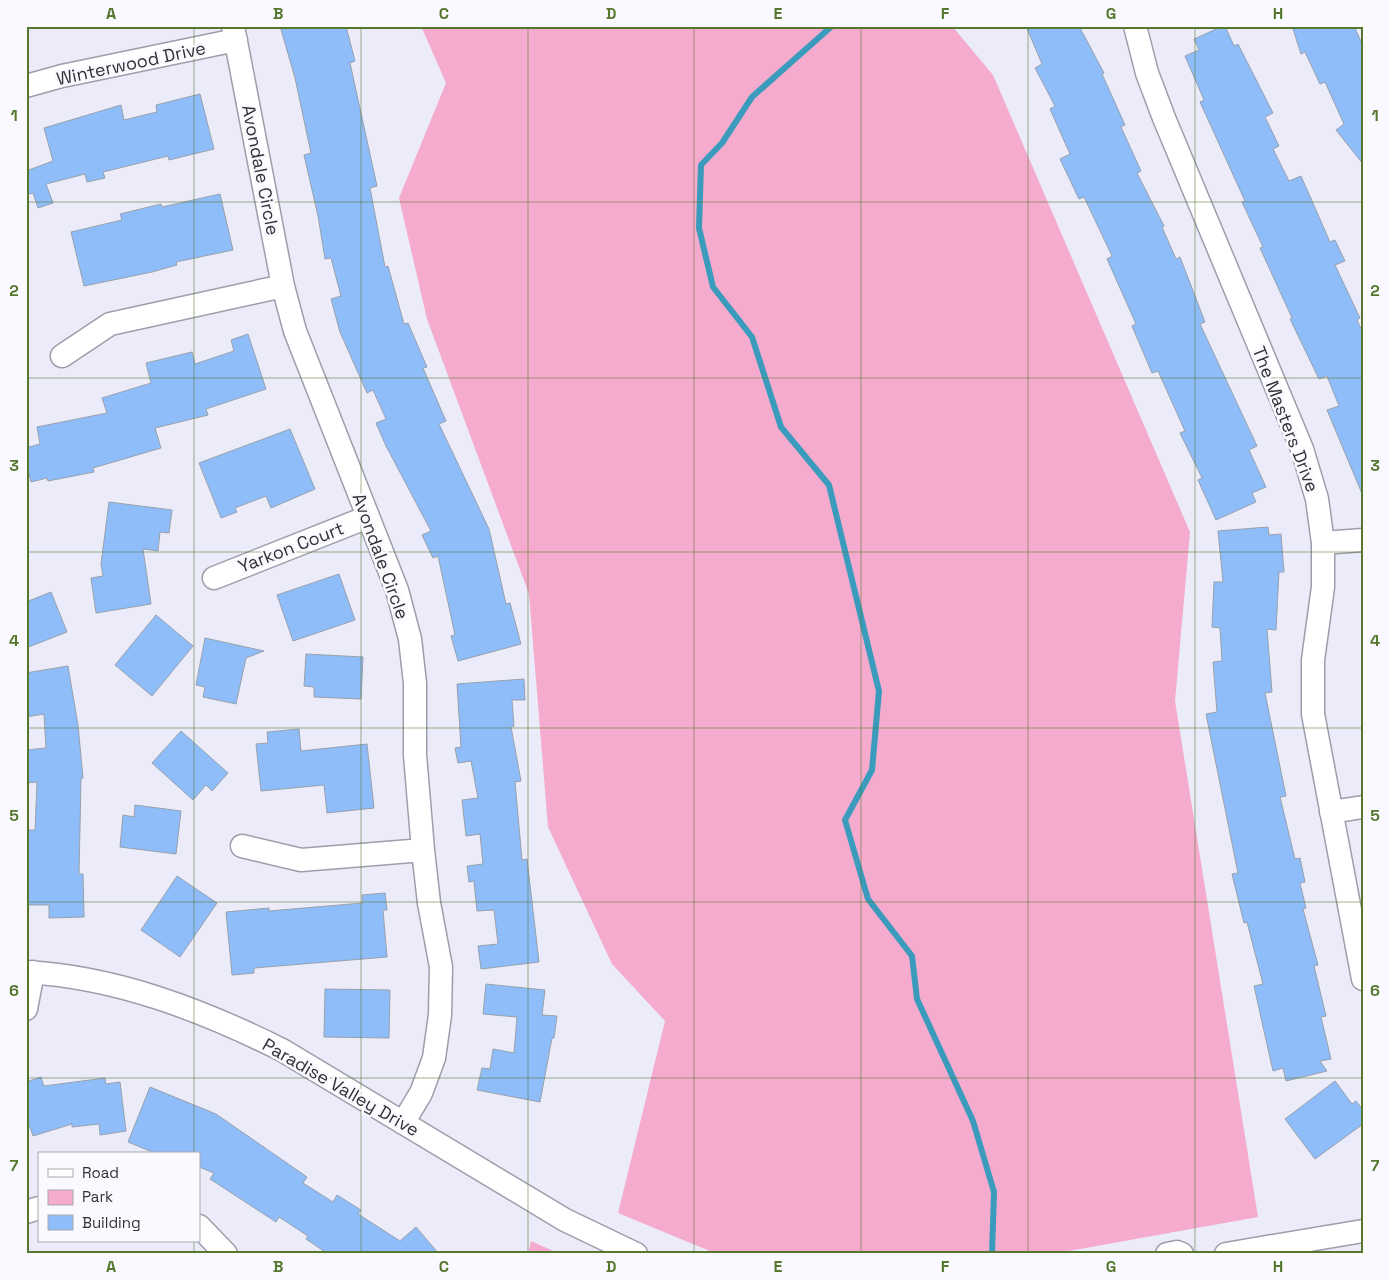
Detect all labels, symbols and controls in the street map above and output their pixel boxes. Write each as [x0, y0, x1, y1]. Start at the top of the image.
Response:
text: A [106, 3, 116, 24]
text: B [273, 3, 283, 24]
text: C [439, 3, 449, 24]
text: D [606, 3, 616, 24]
text: E [774, 3, 783, 24]
text: F [941, 3, 950, 24]
text: G [1106, 3, 1116, 24]
text: H [1273, 3, 1283, 24]
street label: Winterwood Drive [54, 36, 208, 90]
street label: Avondale Circle [237, 103, 285, 237]
text: 1 [10, 105, 18, 126]
text: 1 [1371, 105, 1379, 126]
text: 2 [9, 280, 19, 301]
text: 2 [1370, 280, 1380, 301]
street label: The Masters Drive [1248, 343, 1324, 495]
text: 3 [9, 455, 19, 476]
text: 3 [1370, 455, 1380, 476]
street label: Avondale Circle [348, 490, 414, 622]
street label: Yarkon Court [235, 516, 347, 578]
text: 4 [9, 630, 19, 651]
text: 4 [1370, 630, 1380, 651]
text: 5 [9, 805, 19, 826]
text: 5 [1370, 805, 1380, 826]
text: 6 [9, 980, 19, 1001]
text: 6 [1370, 980, 1380, 1001]
street label: Paradise Valley Drive [259, 1033, 423, 1141]
legend [38, 1152, 200, 1242]
text: 7 [10, 1155, 19, 1176]
text: 7 [1371, 1155, 1380, 1176]
text: Road [82, 1163, 119, 1182]
text: Park [82, 1187, 113, 1206]
text: Building [82, 1213, 141, 1232]
text: A [106, 1256, 116, 1277]
text: B [273, 1256, 283, 1277]
text: C [439, 1256, 449, 1277]
text: D [606, 1256, 616, 1277]
text: E [774, 1256, 783, 1277]
text: F [941, 1256, 950, 1277]
text: G [1106, 1256, 1116, 1277]
text: H [1273, 1256, 1283, 1277]

